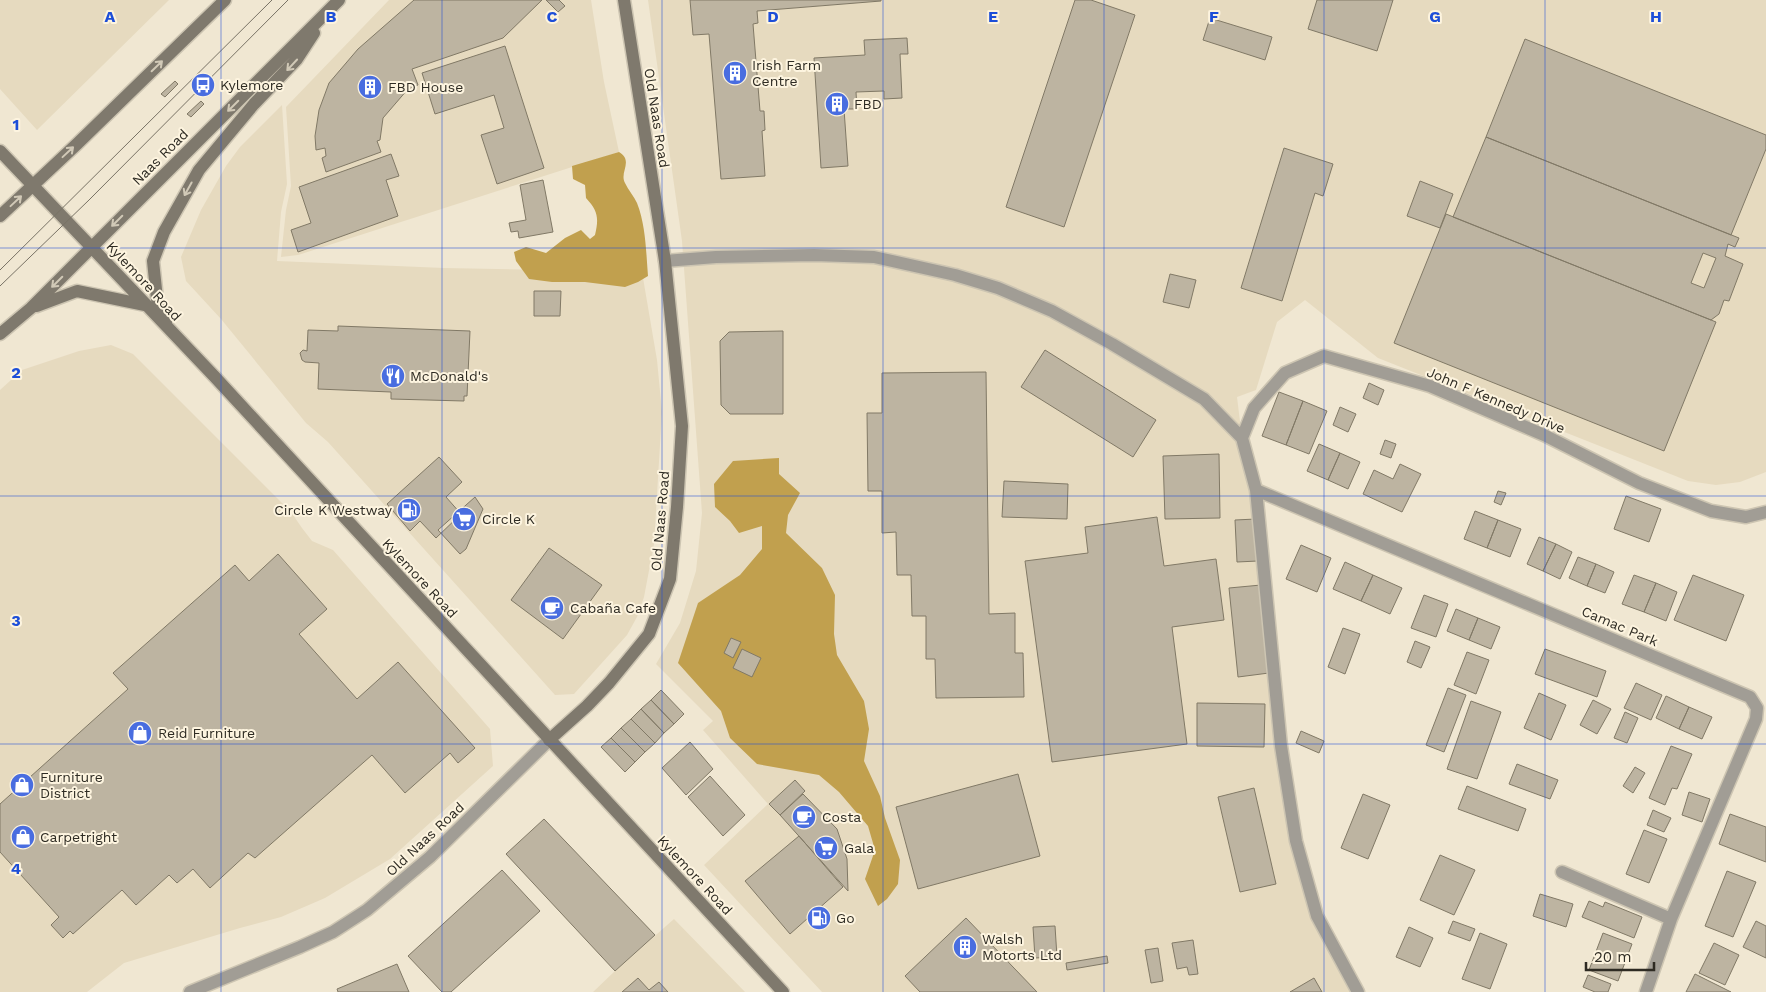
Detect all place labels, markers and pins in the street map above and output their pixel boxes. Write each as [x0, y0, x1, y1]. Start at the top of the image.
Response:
place label: Irish Farm Centre [752, 57, 821, 89]
building icon: Irish Farm Centre [722, 60, 748, 86]
bus stop icon: Kylemore [190, 72, 216, 98]
building icon: FBD House [357, 74, 383, 100]
place label: Kylemore [220, 77, 283, 93]
place label: FBD House [388, 79, 463, 95]
building icon: FBD [824, 91, 850, 117]
place label: FBD [854, 96, 882, 112]
restaurant icon: McDonald's [380, 363, 406, 389]
place label: McDonald's [410, 368, 488, 384]
fuel station icon: Circle K Westway [396, 497, 422, 523]
place label: Circle K Westway [274, 502, 393, 518]
supermarket icon: Circle K [451, 506, 477, 532]
place label: Circle K [482, 511, 535, 527]
cafe icon: Cabaña Cafe [539, 595, 565, 621]
place label: Cabaña Cafe [570, 600, 656, 616]
shop icon: Reid Furniture [127, 720, 153, 746]
place label: Reid Furniture [158, 725, 255, 741]
place label: Furniture District [40, 769, 103, 801]
shop icon: Furniture District [9, 772, 35, 798]
cafe icon: Costa [791, 804, 817, 830]
place label: Costa [822, 809, 861, 825]
shop icon: Carpetright [10, 824, 36, 850]
place label: Carpetright [40, 829, 117, 845]
supermarket icon: Gala [813, 835, 839, 861]
place label: Gala [844, 840, 874, 856]
fuel station icon: Go [806, 905, 832, 931]
place label: Go [836, 910, 855, 926]
place label: Walsh Motorts Ltd [982, 931, 1062, 963]
building icon: Walsh Motorts Ltd [952, 934, 978, 960]

